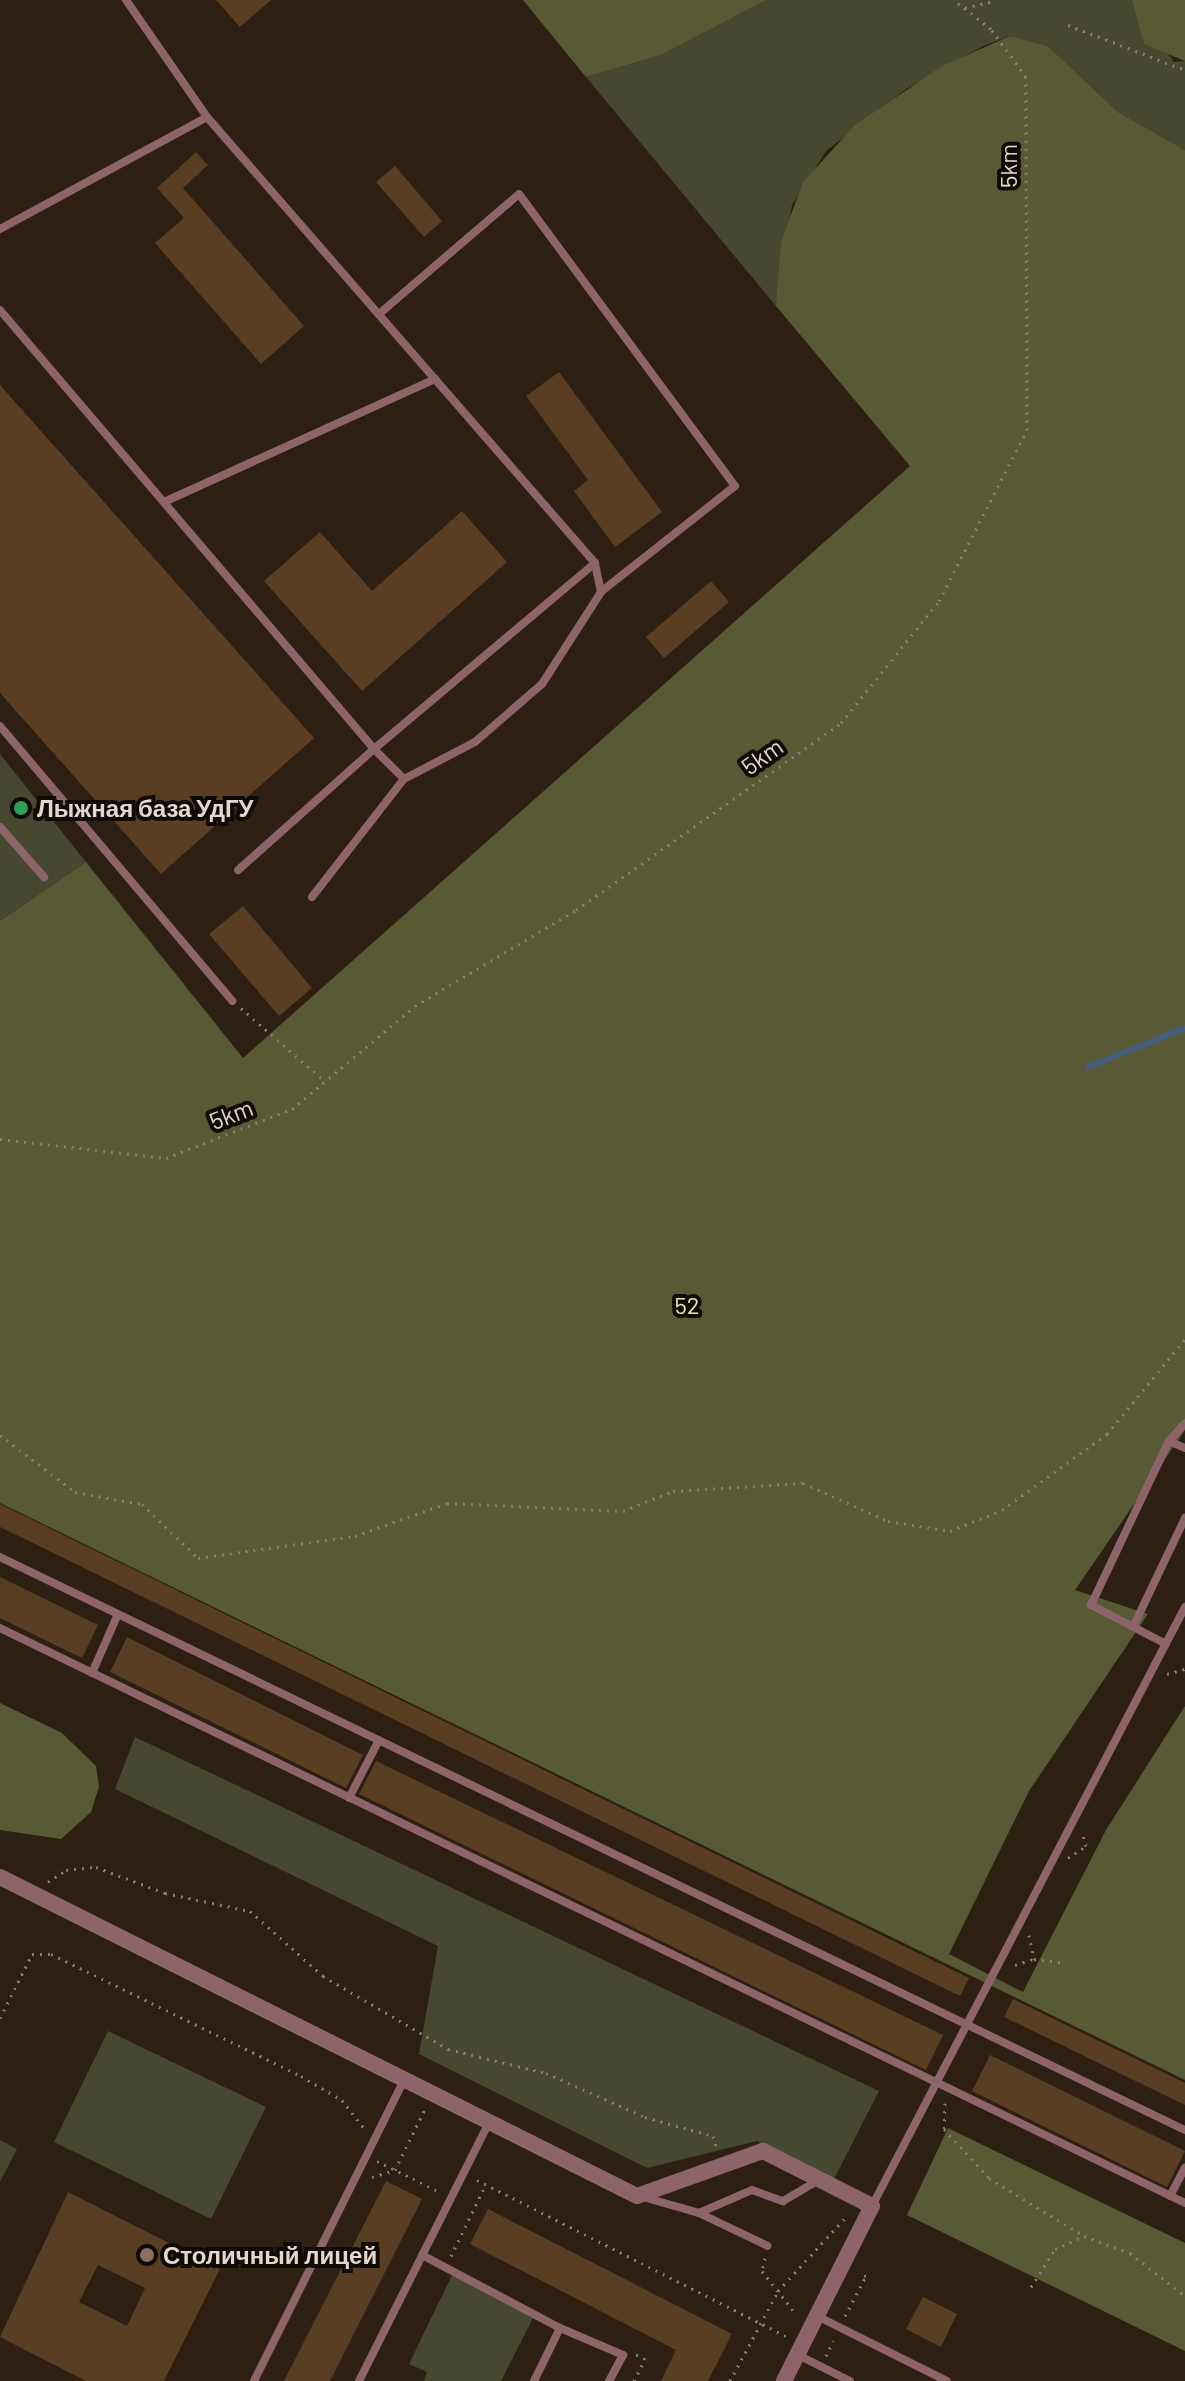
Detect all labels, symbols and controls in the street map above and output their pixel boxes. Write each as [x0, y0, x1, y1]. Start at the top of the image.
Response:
street label: 5km [994, 144, 1022, 188]
street label: 5km [736, 732, 788, 780]
place label: Лыжная база УдГУ [37, 794, 253, 822]
marker: Лыжная база УдГУ [12, 799, 30, 817]
street label: 5km [205, 1093, 257, 1135]
park label: 52 [674, 1291, 700, 1319]
place label: Столичный лицей [163, 2241, 377, 2269]
marker: Столичный лицей [138, 2246, 156, 2264]

